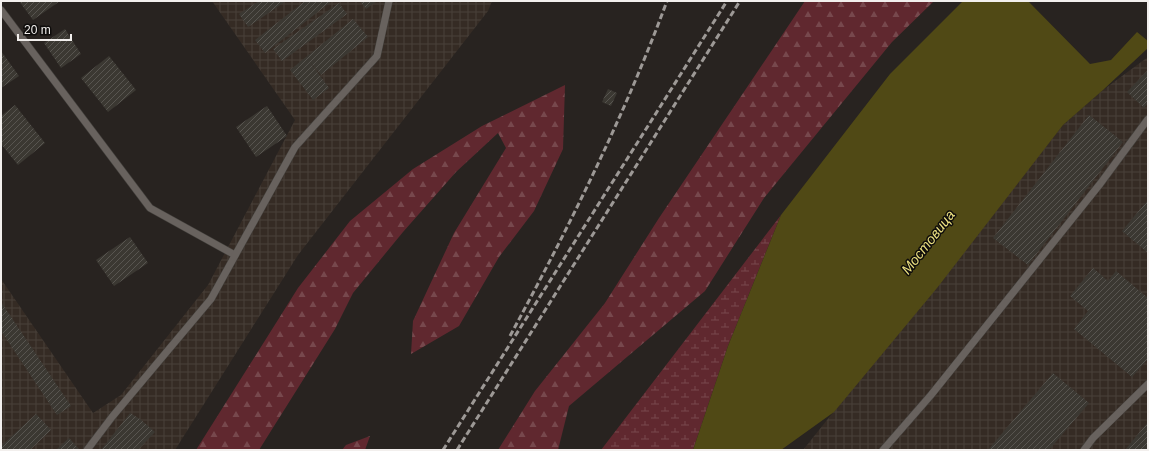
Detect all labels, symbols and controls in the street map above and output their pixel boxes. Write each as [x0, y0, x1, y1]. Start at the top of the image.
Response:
scale bar [18, 16, 71, 42]
text: 20 m [24, 23, 51, 37]
water label: Мостовица [898, 207, 958, 277]

